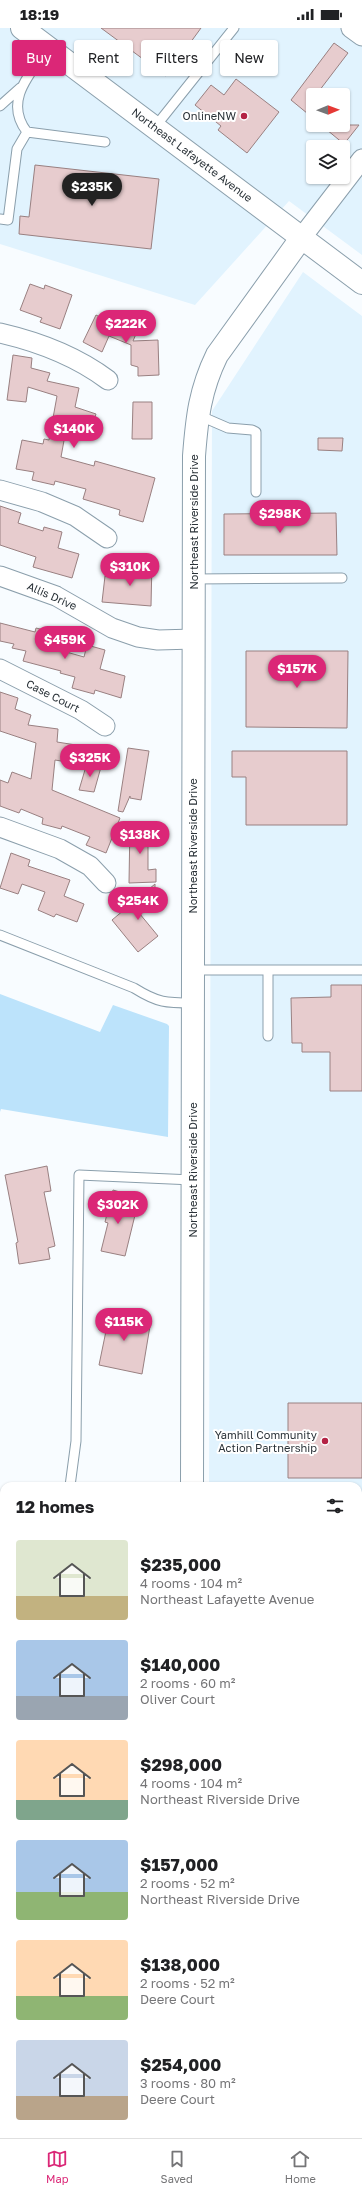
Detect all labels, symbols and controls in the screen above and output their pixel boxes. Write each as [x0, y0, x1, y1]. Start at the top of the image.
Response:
text: 18:19 [20, 5, 59, 23]
chip: Buy [12, 40, 66, 76]
chip: Rent [74, 40, 133, 76]
chip: Filters [141, 40, 212, 76]
chip: New [220, 40, 278, 76]
north arrow [306, 88, 350, 132]
map controls [306, 88, 350, 184]
street label: Northeast Lafayette Avenue [129, 105, 255, 204]
place label: OnlineNW [183, 109, 236, 122]
marker: OnlineNW [239, 111, 249, 121]
button: layers [306, 140, 350, 184]
pin: $235K [64, 173, 120, 207]
text: $235K [71, 178, 113, 194]
pin: $222K [98, 310, 154, 344]
text: $222K [105, 315, 147, 331]
pin: $140K [46, 415, 102, 449]
text: $140K [53, 420, 95, 436]
street label: Northeast Riverside Drive [187, 454, 200, 590]
pin: $298K [252, 500, 308, 534]
text: $298K [259, 505, 301, 521]
pin: $310K [102, 553, 158, 587]
text: $310K [109, 558, 151, 574]
street label: Allis Drive [25, 579, 79, 612]
pin: $459K [37, 626, 93, 660]
text: $459K [44, 631, 86, 647]
pin: $157K [269, 655, 325, 689]
text: $157K [277, 660, 317, 676]
street label: Case Court [24, 677, 82, 715]
pin: $325K [62, 744, 118, 778]
text: $325K [69, 749, 111, 765]
street label: Northeast Riverside Drive [186, 778, 199, 914]
pin: $138K [112, 821, 168, 855]
text: $138K [119, 826, 161, 842]
pin: $254K [110, 887, 166, 921]
text: $254K [117, 892, 159, 908]
street label: Northeast Riverside Drive [186, 1102, 199, 1238]
pin: $302K [90, 1191, 146, 1225]
text: $302K [97, 1196, 139, 1212]
pin: $115K [96, 1308, 152, 1342]
text: $115K [104, 1313, 144, 1329]
place label: Yamhill Community Action Partnership [215, 1428, 317, 1454]
marker: Yamhill Community Action Partnership [320, 1436, 330, 1446]
icon: filters [324, 1495, 346, 1517]
text: 12 homes [16, 1496, 94, 1517]
text: $235,000 [140, 1554, 221, 1575]
icon: home [48, 1556, 96, 1604]
text: 4 rooms · 104 m² [140, 1575, 242, 1591]
text: Northeast Lafayette Avenue [140, 1591, 314, 1607]
text: $140,000 [140, 1654, 220, 1675]
icon: home [48, 1656, 96, 1704]
text: 2 rooms · 60 m² [140, 1675, 236, 1691]
text: Oliver Court [140, 1691, 215, 1707]
text: $298,000 [140, 1754, 222, 1775]
icon: home [48, 1756, 96, 1804]
text: 4 rooms · 104 m² [140, 1775, 242, 1791]
text: Northeast Riverside Drive [140, 1791, 300, 1807]
text: $157,000 [140, 1854, 218, 1875]
icon: home [48, 1856, 96, 1904]
text: 2 rooms · 52 m² [140, 1875, 235, 1891]
text: Northeast Riverside Drive [140, 1891, 300, 1907]
text: $138,000 [140, 1954, 220, 1975]
icon: home [48, 1956, 96, 2004]
text: 2 rooms · 52 m² [140, 1975, 235, 1991]
text: Deere Court [140, 1991, 215, 2007]
text: $254,000 [140, 2054, 221, 2075]
icon: home [48, 2056, 96, 2104]
text: 3 rooms · 80 m² [140, 2075, 236, 2091]
text: Deere Court [140, 2091, 215, 2107]
tab: Map [46, 2148, 69, 2185]
tab: Saved [161, 2148, 193, 2185]
tab: Home [285, 2148, 316, 2185]

